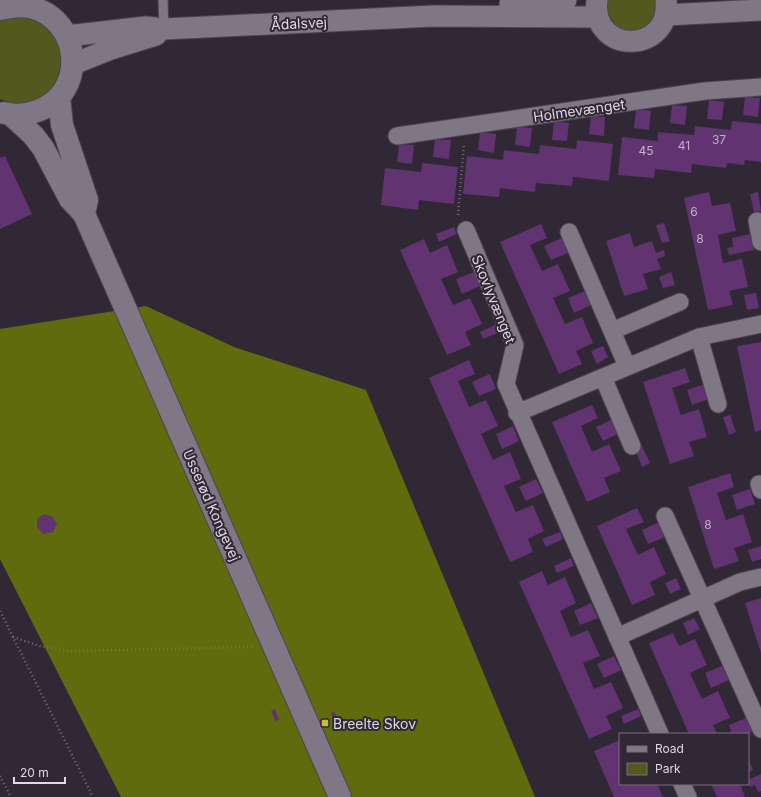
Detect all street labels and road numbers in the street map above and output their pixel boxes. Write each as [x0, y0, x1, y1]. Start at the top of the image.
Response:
street label: Ådalsvej [271, 12, 327, 33]
street label: Holmevænget [532, 95, 626, 125]
street label: Skovlyvænget [469, 252, 520, 346]
street label: Usserød Kongevej [180, 447, 244, 563]

